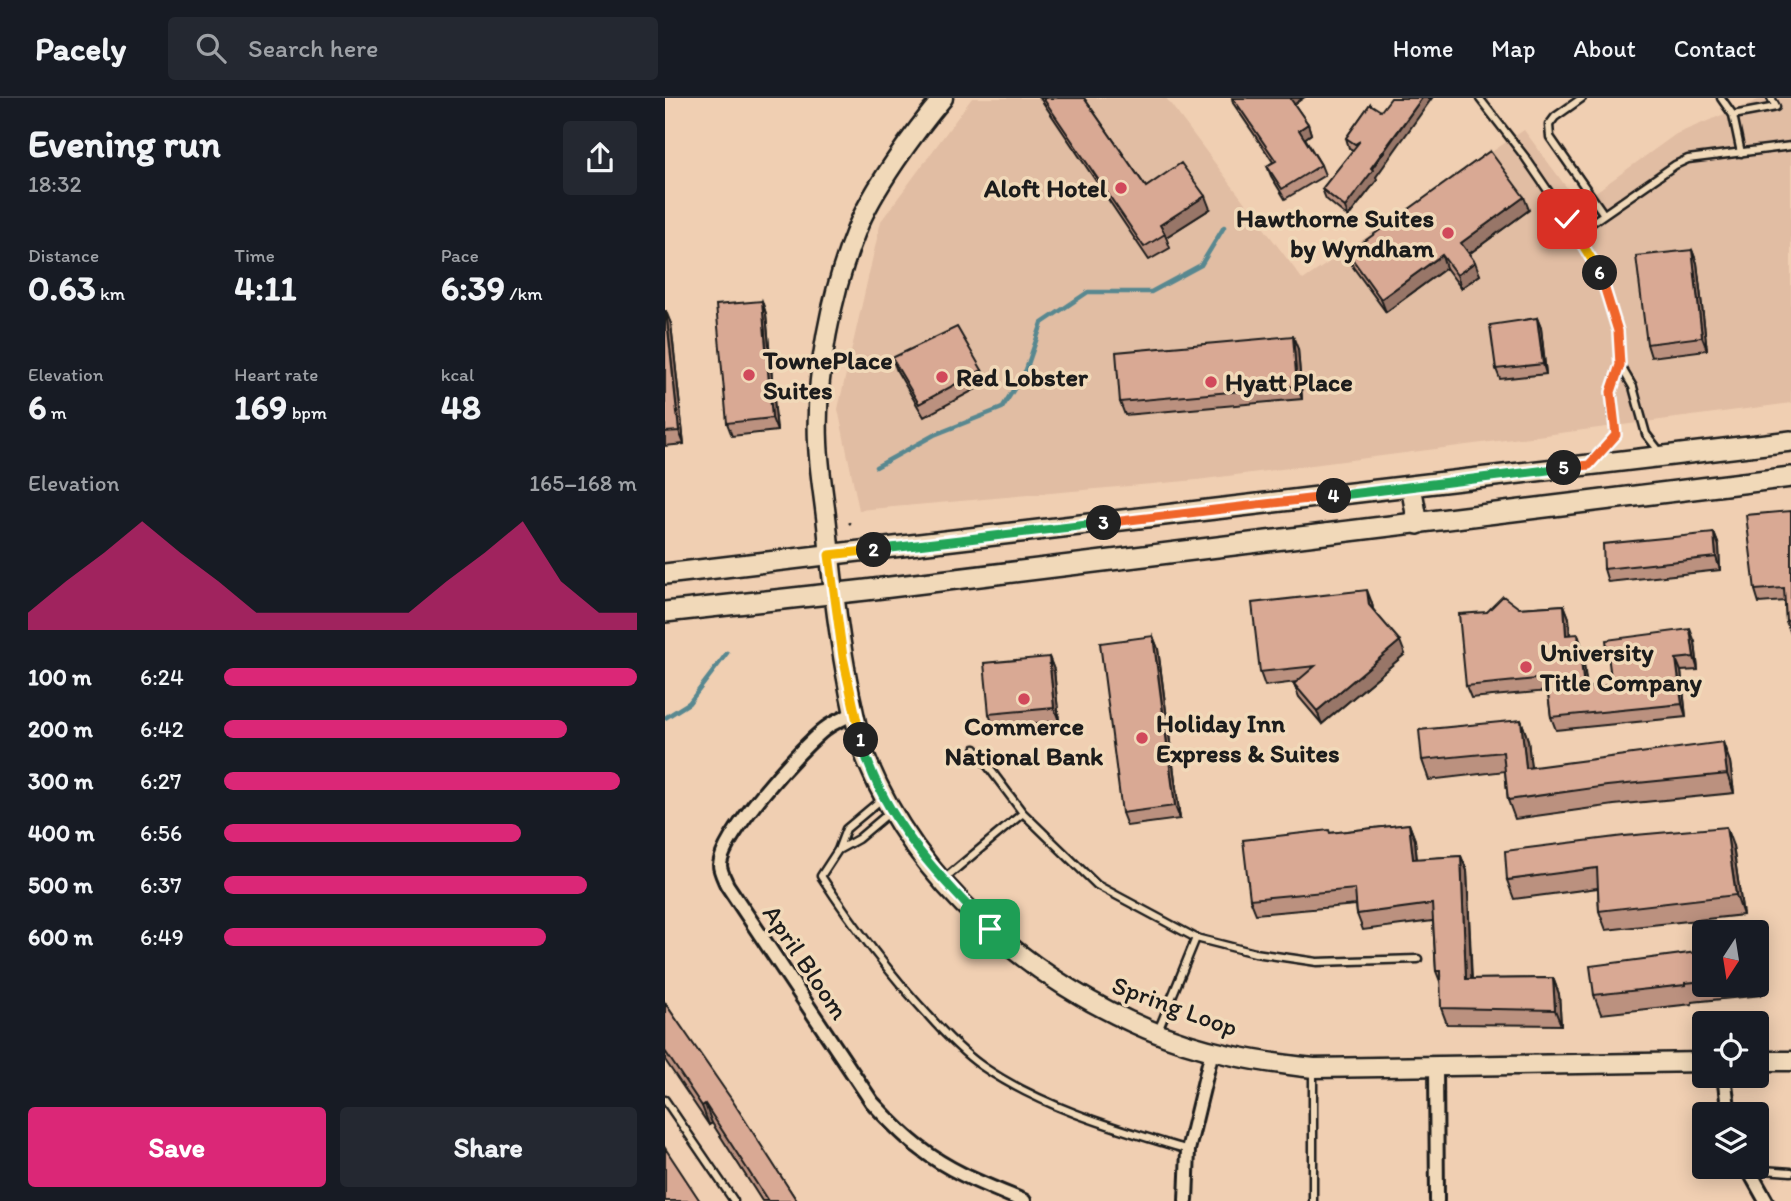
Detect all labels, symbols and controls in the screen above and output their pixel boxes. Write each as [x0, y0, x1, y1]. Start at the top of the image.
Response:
search box [168, 17, 658, 80]
text: Pacely [35, 29, 126, 68]
icon: search [192, 29, 230, 67]
text: Search here [248, 32, 378, 64]
text: Home [1393, 34, 1453, 63]
text: Map [1491, 34, 1535, 63]
text: About [1573, 34, 1636, 63]
text: Contact [1674, 34, 1756, 63]
text: Evening run [28, 121, 221, 167]
button: share [563, 121, 637, 195]
text: 18:32 [28, 170, 82, 198]
place label: Aloft Hotel [983, 172, 1108, 204]
marker: Aloft Hotel [1113, 180, 1129, 196]
pin [1537, 189, 1597, 249]
icon: check [1548, 200, 1586, 238]
place label: Hawthorne Suites by Wyndham [1236, 202, 1434, 264]
marker: Hawthorne Suites by Wyndham [1440, 225, 1456, 241]
text: Distance [28, 244, 99, 267]
text: Time [234, 244, 275, 267]
text: Pace [441, 244, 479, 267]
pin: 6 [1583, 256, 1618, 290]
text: 6 [1594, 261, 1605, 284]
text: 0.63 [28, 267, 96, 309]
text: 4:11 [234, 267, 296, 309]
text: 6:39 [441, 267, 505, 309]
text: km [96, 282, 125, 305]
text: /km [505, 282, 543, 305]
place label: TownePlace Suites [762, 344, 893, 406]
place label: Red Lobster [956, 361, 1089, 393]
text: Elevation [28, 363, 104, 386]
text: Heart rate [234, 363, 318, 386]
text: kcal [441, 363, 474, 386]
place label: Hyatt Place [1225, 366, 1353, 398]
marker: TownePlace Suites [741, 367, 757, 383]
marker: Red Lobster [934, 369, 950, 385]
marker: Hyatt Place [1203, 374, 1219, 390]
text: 6 [28, 386, 47, 428]
text: 169 [234, 386, 287, 428]
text: 48 [441, 386, 481, 428]
text: m [47, 401, 67, 424]
text: bpm [287, 401, 327, 424]
pin: 5 [1546, 450, 1581, 486]
text: 5 [1559, 456, 1568, 479]
text: Elevation [28, 469, 119, 497]
text: 165–168 m [529, 469, 637, 497]
pin: 4 [1317, 478, 1351, 514]
text: 4 [1328, 484, 1339, 507]
pin: 3 [1087, 506, 1122, 540]
text: 3 [1098, 511, 1109, 534]
pin: 2 [857, 532, 892, 568]
text: 2 [869, 538, 879, 561]
place label: University Title Company [1539, 636, 1703, 698]
marker: University Title Company [1518, 659, 1534, 675]
text: 100 m [28, 663, 92, 691]
text: 6:24 [140, 663, 184, 691]
marker: Commerce National Bank [1016, 691, 1032, 707]
place label: Holiday Inn Express & Suites [1156, 707, 1340, 769]
place label: Commerce National Bank [945, 710, 1104, 772]
text: 200 m [28, 715, 93, 743]
text: 6:42 [140, 715, 184, 743]
pin: 1 [843, 722, 879, 758]
text: 1 [856, 728, 865, 751]
marker: Holiday Inn Express & Suites [1134, 730, 1150, 746]
text: 300 m [28, 767, 93, 795]
text: 6:27 [140, 767, 181, 795]
text: 400 m [28, 819, 95, 847]
text: 6:56 [140, 819, 182, 847]
text: 500 m [28, 871, 93, 899]
text: 6:37 [140, 871, 182, 899]
street label: April Bloom [756, 899, 856, 1026]
pin [960, 899, 1020, 959]
icon: arrive [971, 910, 1009, 948]
north arrow [1692, 920, 1769, 998]
map controls [1692, 920, 1769, 1179]
text: 600 m [28, 923, 93, 951]
text: 6:49 [140, 923, 184, 951]
street label: Spring Loop [1108, 969, 1242, 1043]
button: locate [1692, 1011, 1769, 1088]
button: layers [1692, 1102, 1769, 1179]
button: Save [28, 1107, 326, 1187]
button: Share [340, 1107, 637, 1187]

